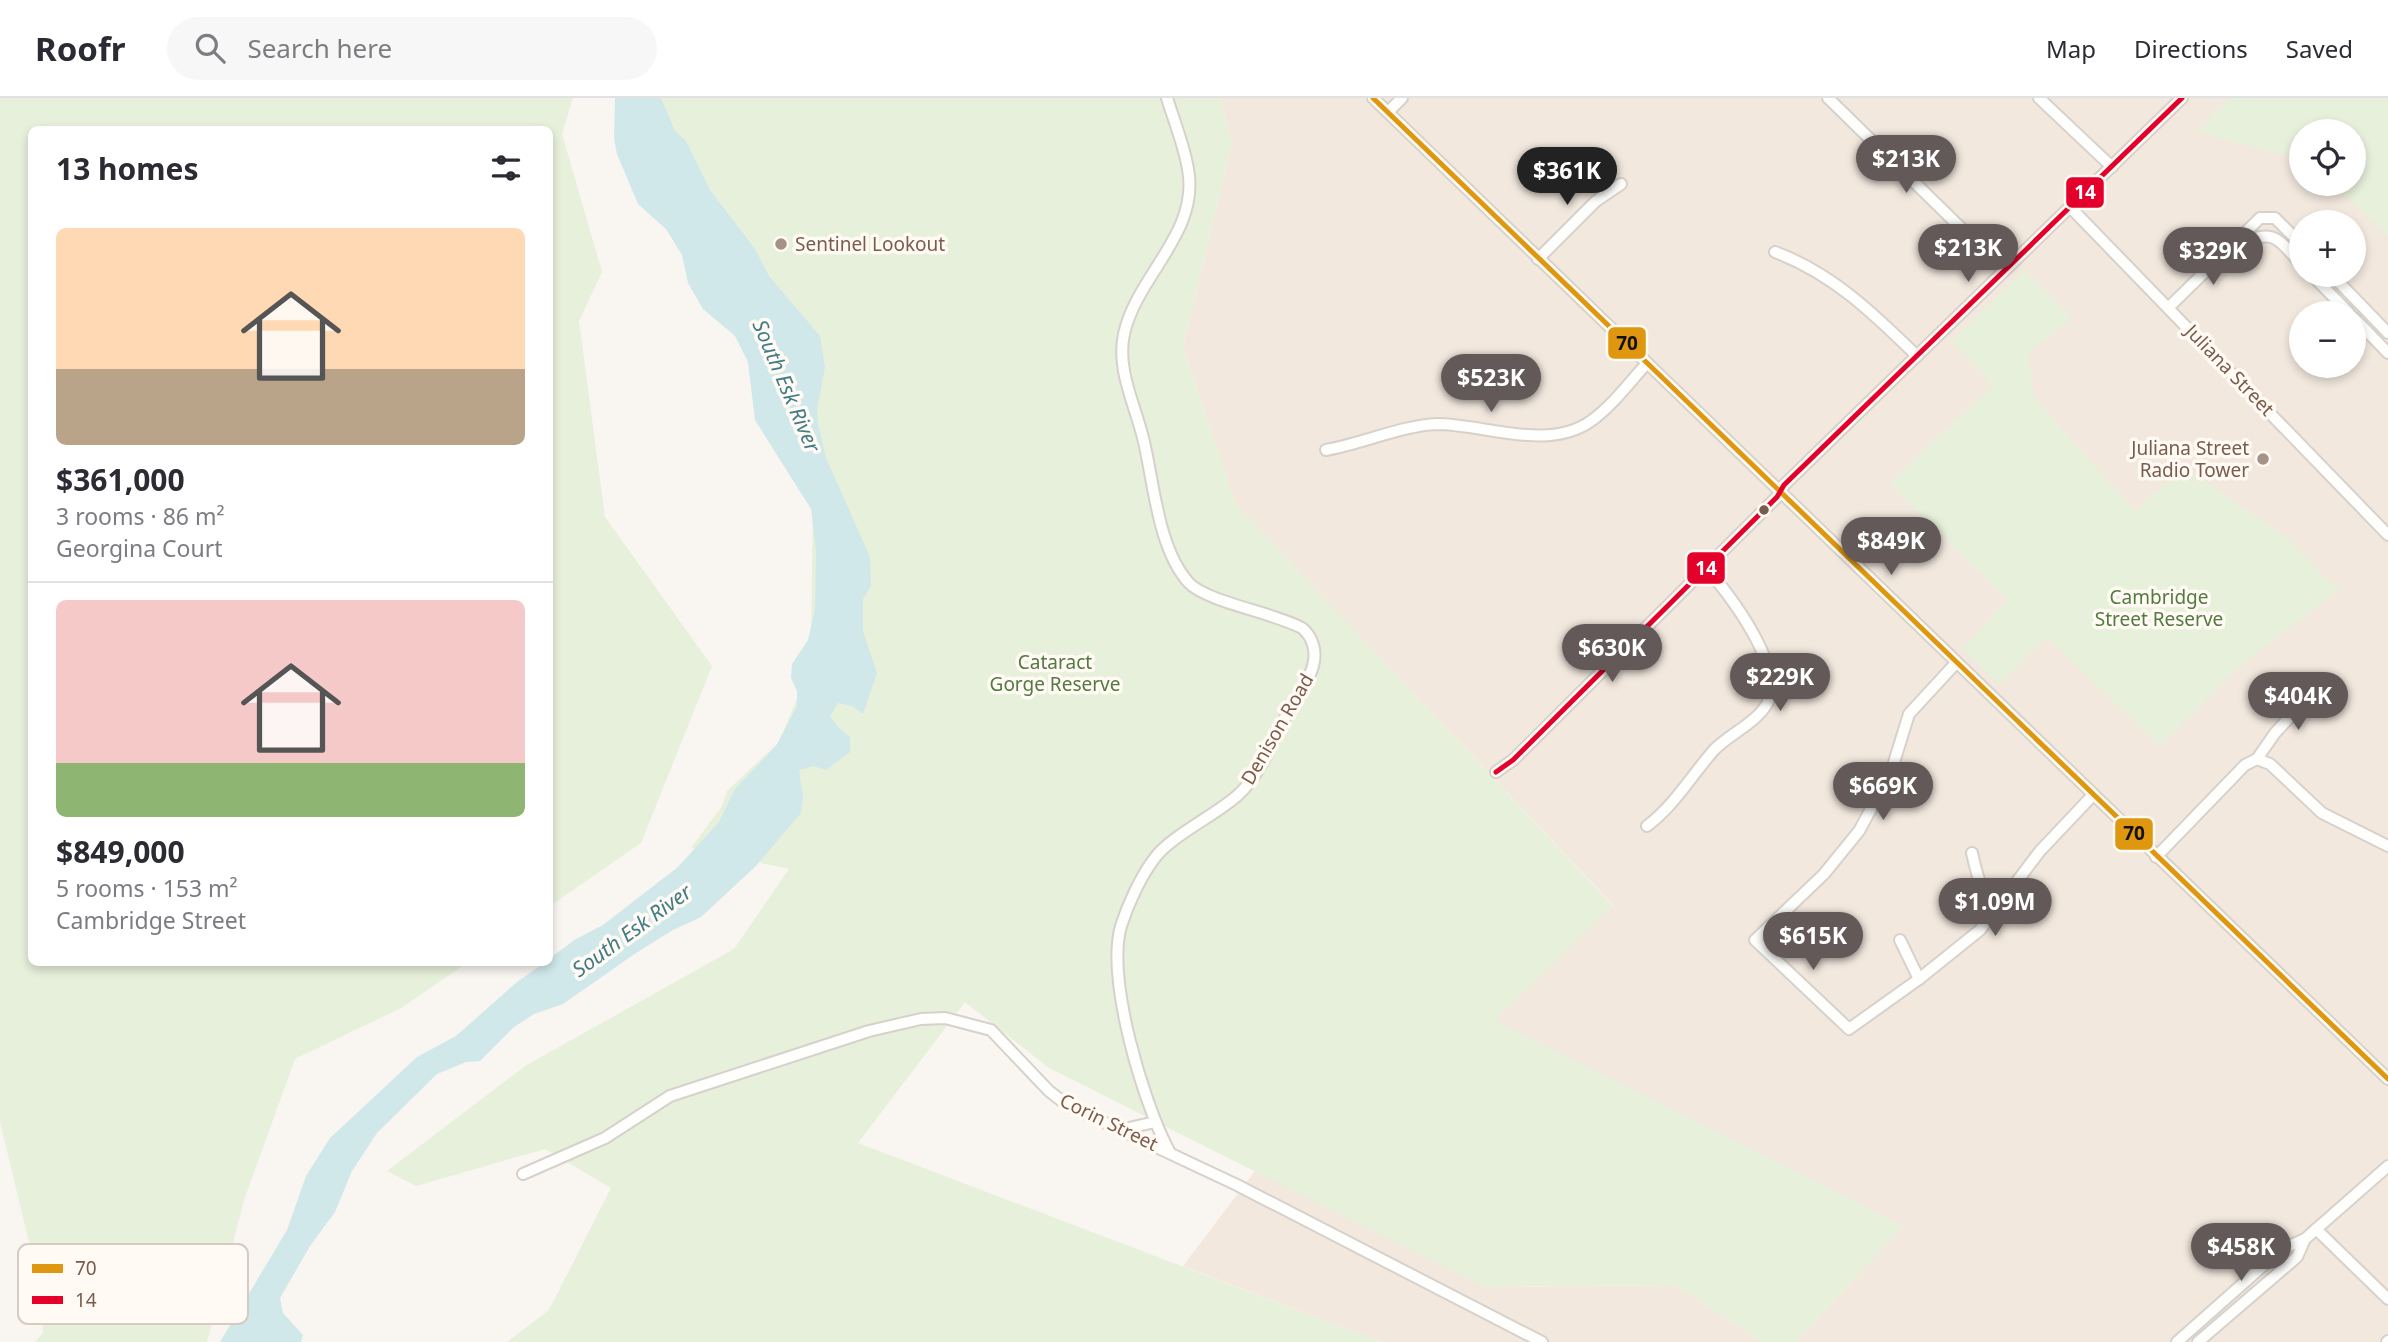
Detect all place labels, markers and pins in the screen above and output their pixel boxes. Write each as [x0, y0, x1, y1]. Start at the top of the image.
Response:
pin: $213K [1857, 136, 1955, 195]
pin: $361K [1518, 148, 1616, 207]
pin: $213K [1919, 225, 2017, 284]
pin: $329K [2164, 228, 2262, 287]
place label: Sentinel Lookout [795, 231, 945, 257]
marker: Sentinel Lookout [773, 236, 789, 252]
pin: $523K [1442, 354, 1540, 414]
place label: Juliana Street Radio Tower [2129, 435, 2249, 483]
marker: Juliana Street Radio Tower [2255, 451, 2271, 467]
unlabelled marker [1757, 503, 1771, 517]
pin: $849K [1842, 518, 1940, 577]
pin: $630K [1563, 624, 1661, 684]
pin: $229K [1731, 654, 1829, 713]
pin: $404K [2249, 672, 2347, 732]
pin: $669K [1834, 762, 1932, 822]
pin: $1.09M [1938, 878, 2052, 938]
pin: $615K [1764, 912, 1862, 972]
pin: $458K [2192, 1224, 2290, 1283]

